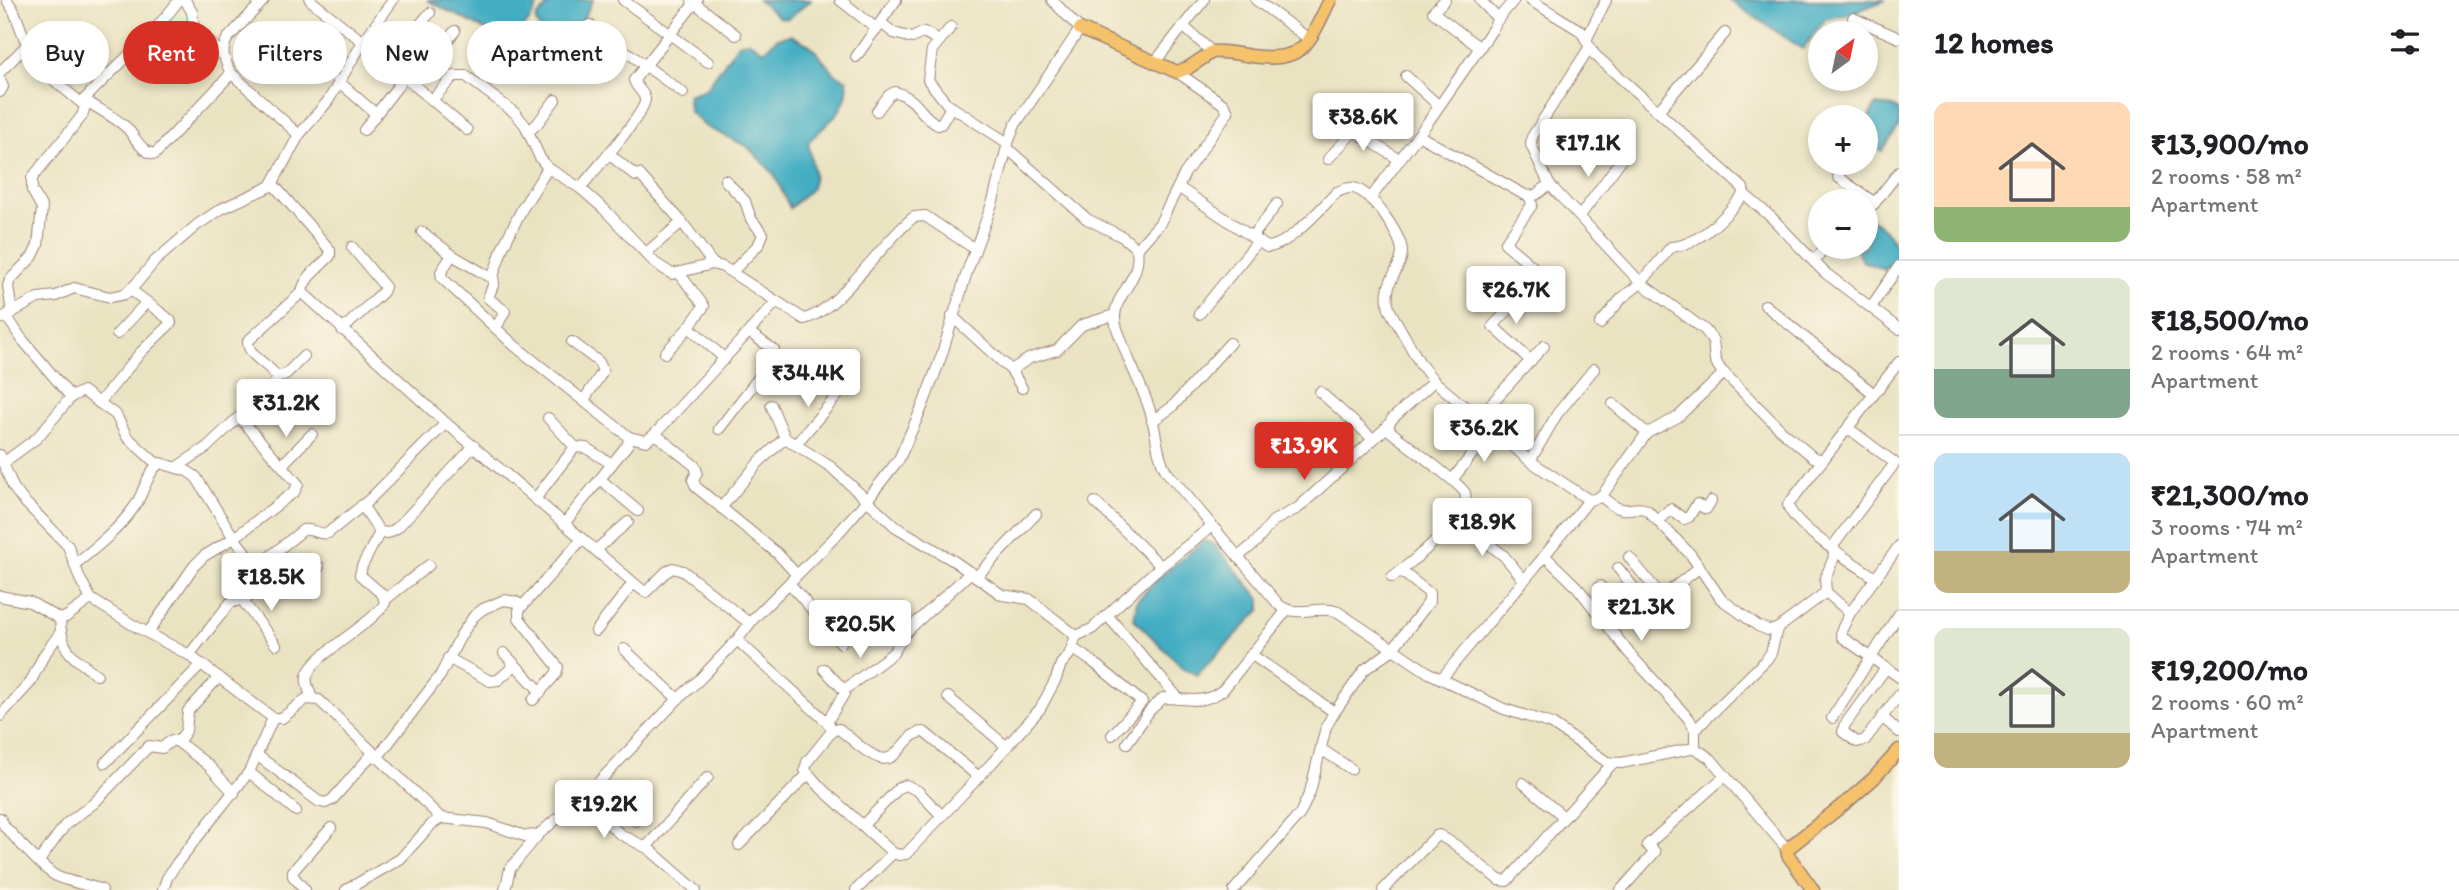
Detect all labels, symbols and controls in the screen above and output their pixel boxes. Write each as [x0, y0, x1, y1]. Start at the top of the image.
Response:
chip: Buy [21, 21, 109, 84]
chip: Rent [123, 21, 219, 84]
chip: Filters [233, 21, 347, 84]
chip: New [361, 21, 453, 84]
chip: Apartment [467, 21, 627, 84]
north arrow [1808, 21, 1878, 91]
map controls [1808, 21, 1878, 259]
icon: filters [2386, 23, 2424, 61]
text: 12 homes [1934, 24, 2054, 61]
pin: ₹38.6K [1306, 94, 1420, 153]
text: ₹38.6K [1329, 102, 1397, 130]
button: + [1808, 105, 1878, 175]
pin: ₹17.1K [1531, 120, 1645, 179]
text: ₹13,900/mo [2151, 125, 2309, 162]
text: ₹17.1K [1556, 128, 1620, 156]
icon: home [1990, 130, 2074, 214]
text: 2 rooms · 58 m² [2151, 162, 2302, 190]
button: − [1808, 189, 1878, 259]
text: Apartment [2151, 190, 2258, 218]
pin: ₹26.7K [1459, 266, 1573, 326]
text: ₹26.7K [1482, 275, 1550, 303]
text: ₹18,500/mo [2151, 301, 2309, 338]
icon: home [1990, 306, 2074, 390]
text: 2 rooms · 64 m² [2151, 338, 2303, 366]
pin: ₹34.4K [751, 350, 865, 409]
text: ₹34.4K [772, 358, 844, 386]
text: Apartment [2151, 366, 2258, 394]
pin: ₹31.2K [229, 380, 343, 439]
text: ₹31.2K [253, 388, 319, 416]
pin: ₹36.2K [1427, 405, 1541, 464]
text: ₹36.2K [1450, 413, 1518, 441]
pin: ₹13.9K [1247, 422, 1361, 482]
text: ₹13.9K [1271, 431, 1337, 459]
text: ₹21,300/mo [2151, 476, 2309, 513]
icon: home [1990, 481, 2074, 565]
pin: ₹18.9K [1425, 498, 1539, 558]
text: ₹18.9K [1449, 507, 1515, 535]
text: 3 rooms · 74 m² [2151, 513, 2303, 541]
text: Apartment [2151, 541, 2258, 569]
pin: ₹18.5K [214, 554, 328, 613]
text: ₹18.5K [238, 562, 304, 590]
pin: ₹21.3K [1584, 584, 1698, 643]
text: ₹21.3K [1608, 592, 1674, 620]
pin: ₹20.5K [803, 600, 917, 660]
text: ₹20.5K [825, 609, 895, 637]
text: ₹19,200/mo [2151, 651, 2308, 688]
icon: home [1990, 656, 2074, 740]
text: 2 rooms · 60 m² [2151, 688, 2304, 716]
text: Apartment [2151, 716, 2258, 744]
pin: ₹19.2K [547, 780, 661, 840]
text: ₹19.2K [571, 789, 637, 817]

